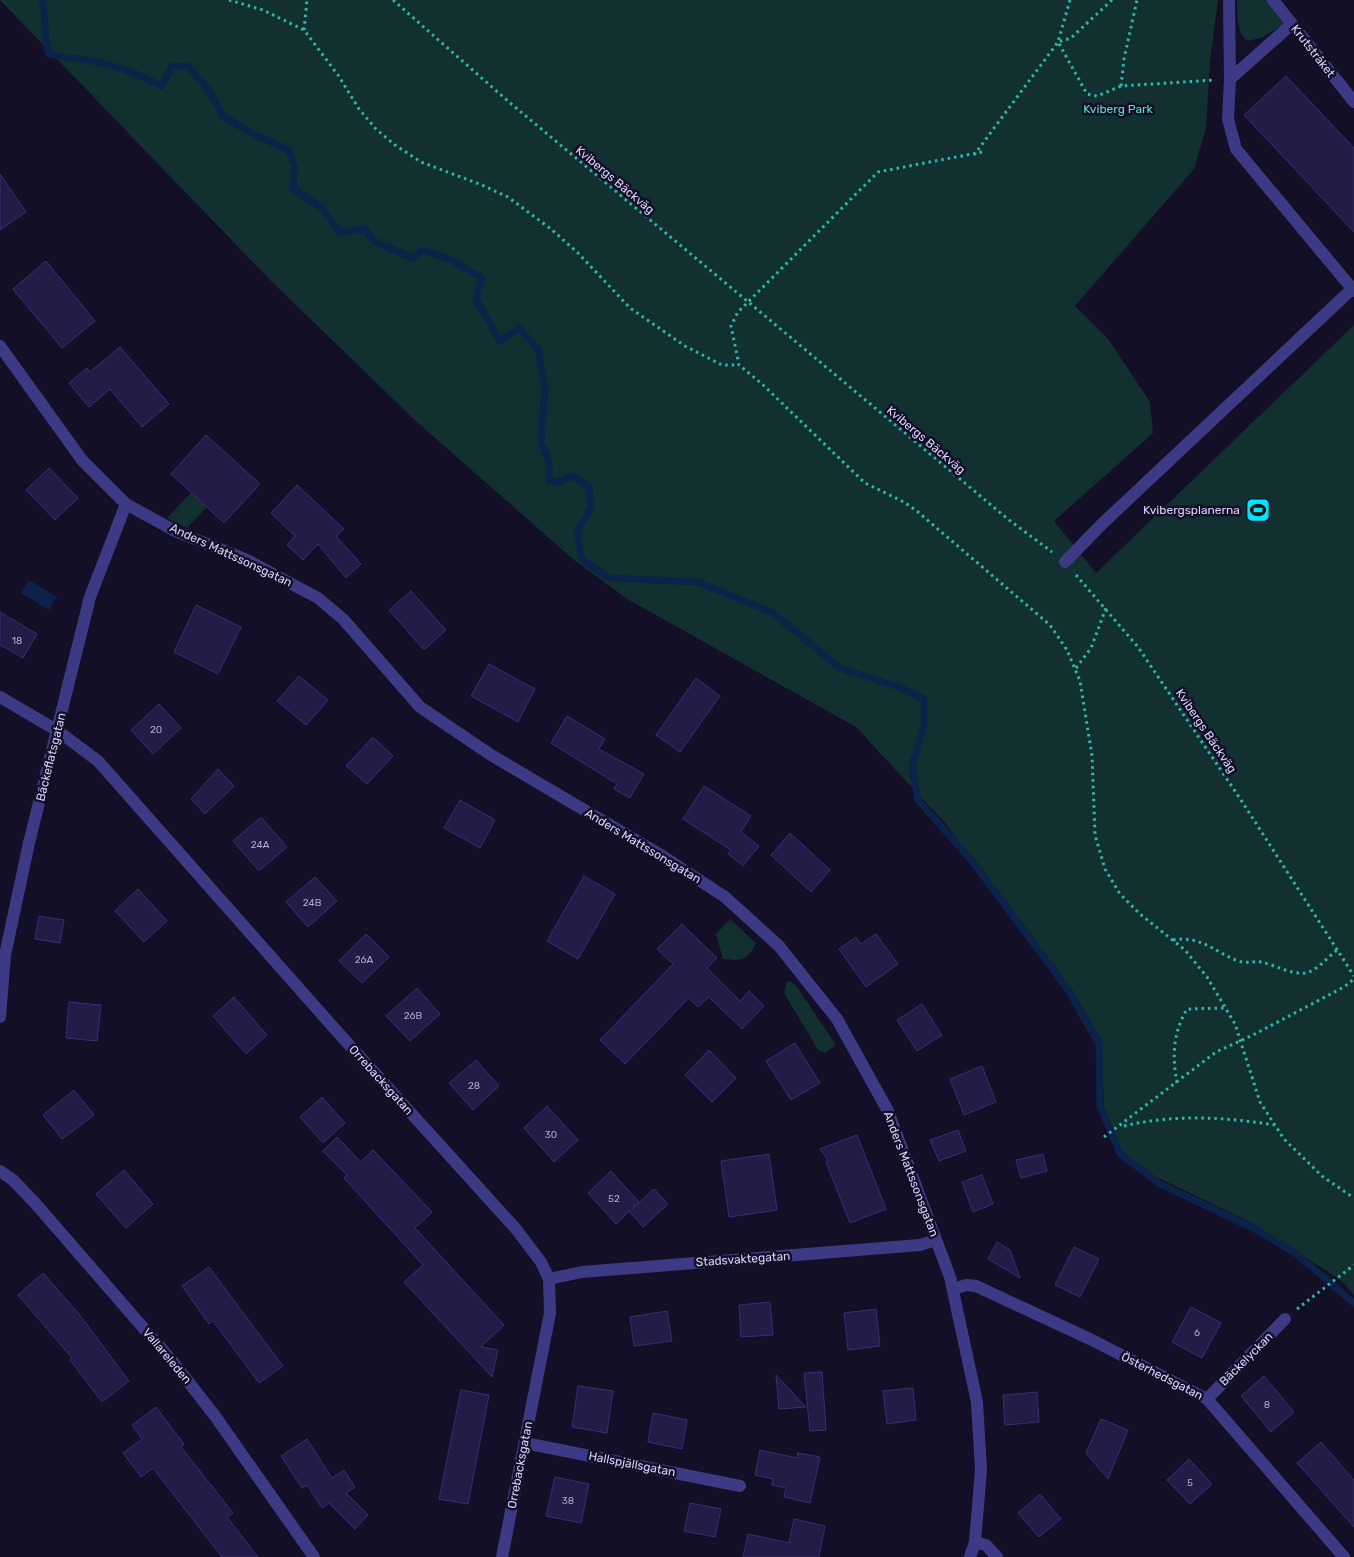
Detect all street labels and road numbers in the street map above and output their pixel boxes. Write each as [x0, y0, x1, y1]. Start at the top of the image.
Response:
street label: Krutstråket [1288, 22, 1338, 80]
street label: Kvibergs Bäckväg [573, 143, 657, 217]
street label: Kvibergs Bäckväg [884, 403, 968, 477]
street label: Anders Mattssonsgatan [168, 521, 294, 589]
street label: Kvibergs Bäckväg [1173, 686, 1239, 776]
street label: Bäckeflatsgatan [33, 711, 69, 803]
street label: Anders Mattssonsgatan [582, 806, 704, 886]
street label: Orrebacksgatan [346, 1042, 416, 1118]
street label: Anders Mattssonsgatan [881, 1109, 941, 1239]
street label: Stadsvaktegatan [695, 1249, 791, 1269]
street label: Vallareleden [140, 1325, 194, 1387]
street label: Bäckelyckan [1216, 1329, 1276, 1389]
street label: Österhedsgatan [1119, 1349, 1205, 1403]
street label: Orrebacksgatan [505, 1420, 535, 1510]
street label: Hallspjällsgatan [587, 1449, 677, 1479]

